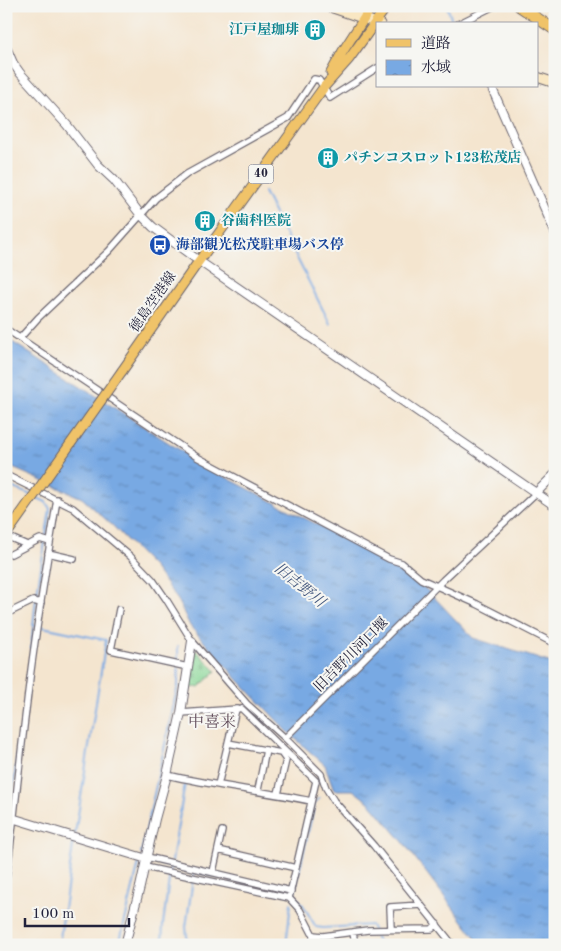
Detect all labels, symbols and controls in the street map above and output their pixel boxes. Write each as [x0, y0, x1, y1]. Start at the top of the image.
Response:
building icon: 江戸屋珈琲 [303, 18, 327, 42]
place label: 江戸屋珈琲 [229, 21, 299, 37]
legend [376, 22, 538, 88]
text: 道路 [421, 35, 451, 52]
text: 水域 [421, 59, 451, 76]
building icon: パチンコスロット123松茂店 [316, 146, 340, 170]
place label: パチンコスロット123松茂店 [344, 150, 521, 165]
road number: 40 [248, 164, 274, 183]
building icon: 谷歯科医院 [193, 209, 217, 233]
place label: 谷歯科医院 [221, 213, 291, 228]
bus stop icon: 海部観光松茂駐車場バス停 [148, 233, 172, 257]
place label: 海部観光松茂駐車場バス停 [176, 236, 344, 252]
street label: 徳島空港線 [126, 269, 179, 335]
water label: 旧吉野川 [271, 560, 330, 612]
street label: 旧吉野川河口堰 [311, 615, 391, 695]
district label: 中喜来 [188, 713, 236, 731]
scale bar [25, 896, 129, 928]
text: 100 m [32, 907, 74, 922]

